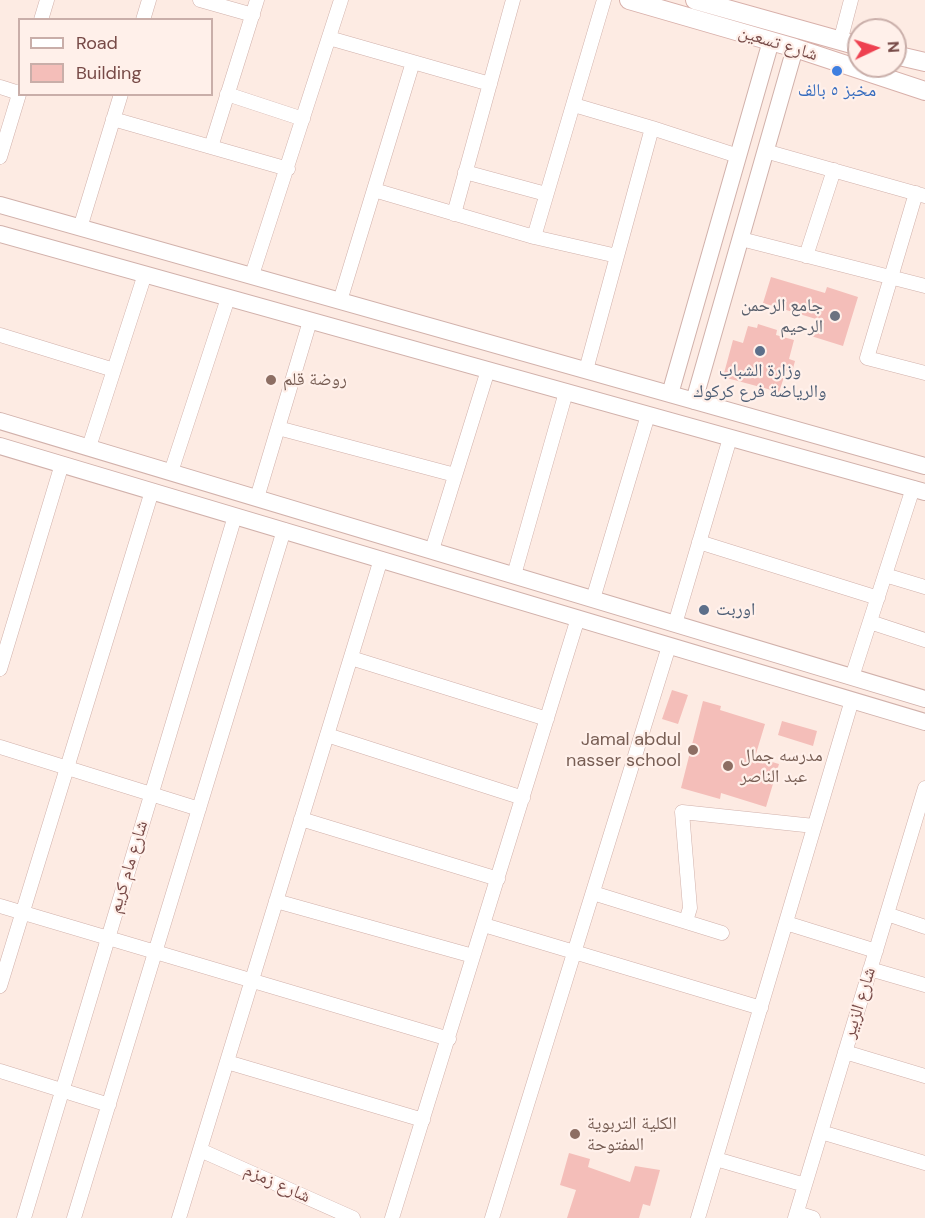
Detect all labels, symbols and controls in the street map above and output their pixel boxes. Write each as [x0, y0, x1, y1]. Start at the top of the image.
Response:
legend [18, 18, 213, 96]
north arrow [847, 18, 907, 78]
street label: شارع تسعين [736, 22, 820, 66]
text: Road [76, 31, 118, 55]
text: N [883, 40, 904, 53]
text: Building [76, 61, 141, 85]
marker: مخبز ٥ بالف [830, 64, 844, 78]
place label: مخبز ٥ بالف [798, 80, 876, 102]
place label: جامع الرحمن الرحيم [741, 295, 823, 338]
marker: جامع الرحمن الرحيم [828, 309, 842, 323]
marker: وزارة الشباب والرياضة فرع كركوك [753, 344, 767, 358]
place label: وزارة الشباب والرياضة فرع كركوك [694, 360, 826, 403]
place label: روضة قلم [283, 369, 347, 391]
marker: روضة قلم [264, 373, 278, 387]
place label: اوربت [716, 599, 755, 621]
marker: اوربت [697, 603, 711, 617]
place label: Jamal abdul nasser school [566, 729, 681, 771]
marker: Jamal abdul nasser school [686, 743, 700, 757]
place label: مدرسه جمال عبد الناصر [740, 745, 823, 788]
marker: مدرسه جمال عبد الناصر [721, 759, 735, 773]
street label: شارع مام كريم [105, 818, 153, 916]
street label: شارع الزبير [839, 965, 881, 1041]
place label: الكلية التربوية المفتوحة [587, 1113, 677, 1156]
marker: الكلية التربوية المفتوحة [568, 1127, 582, 1141]
street label: شارع زمزم [241, 1160, 313, 1208]

